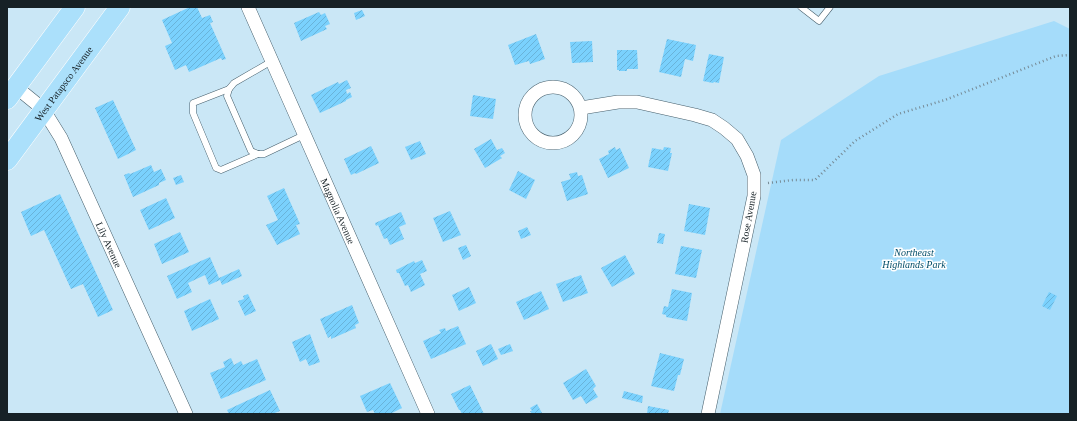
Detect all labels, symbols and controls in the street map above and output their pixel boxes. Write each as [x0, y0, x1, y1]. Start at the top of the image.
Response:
street label: West Patapsco Avenue [33, 44, 95, 123]
street label: Magnolia Avenue [318, 177, 357, 246]
street label: Rose Avenue [739, 190, 759, 244]
street label: Lily Avenue [94, 220, 124, 270]
park label: Northeast Highlands Park [881, 247, 946, 270]

